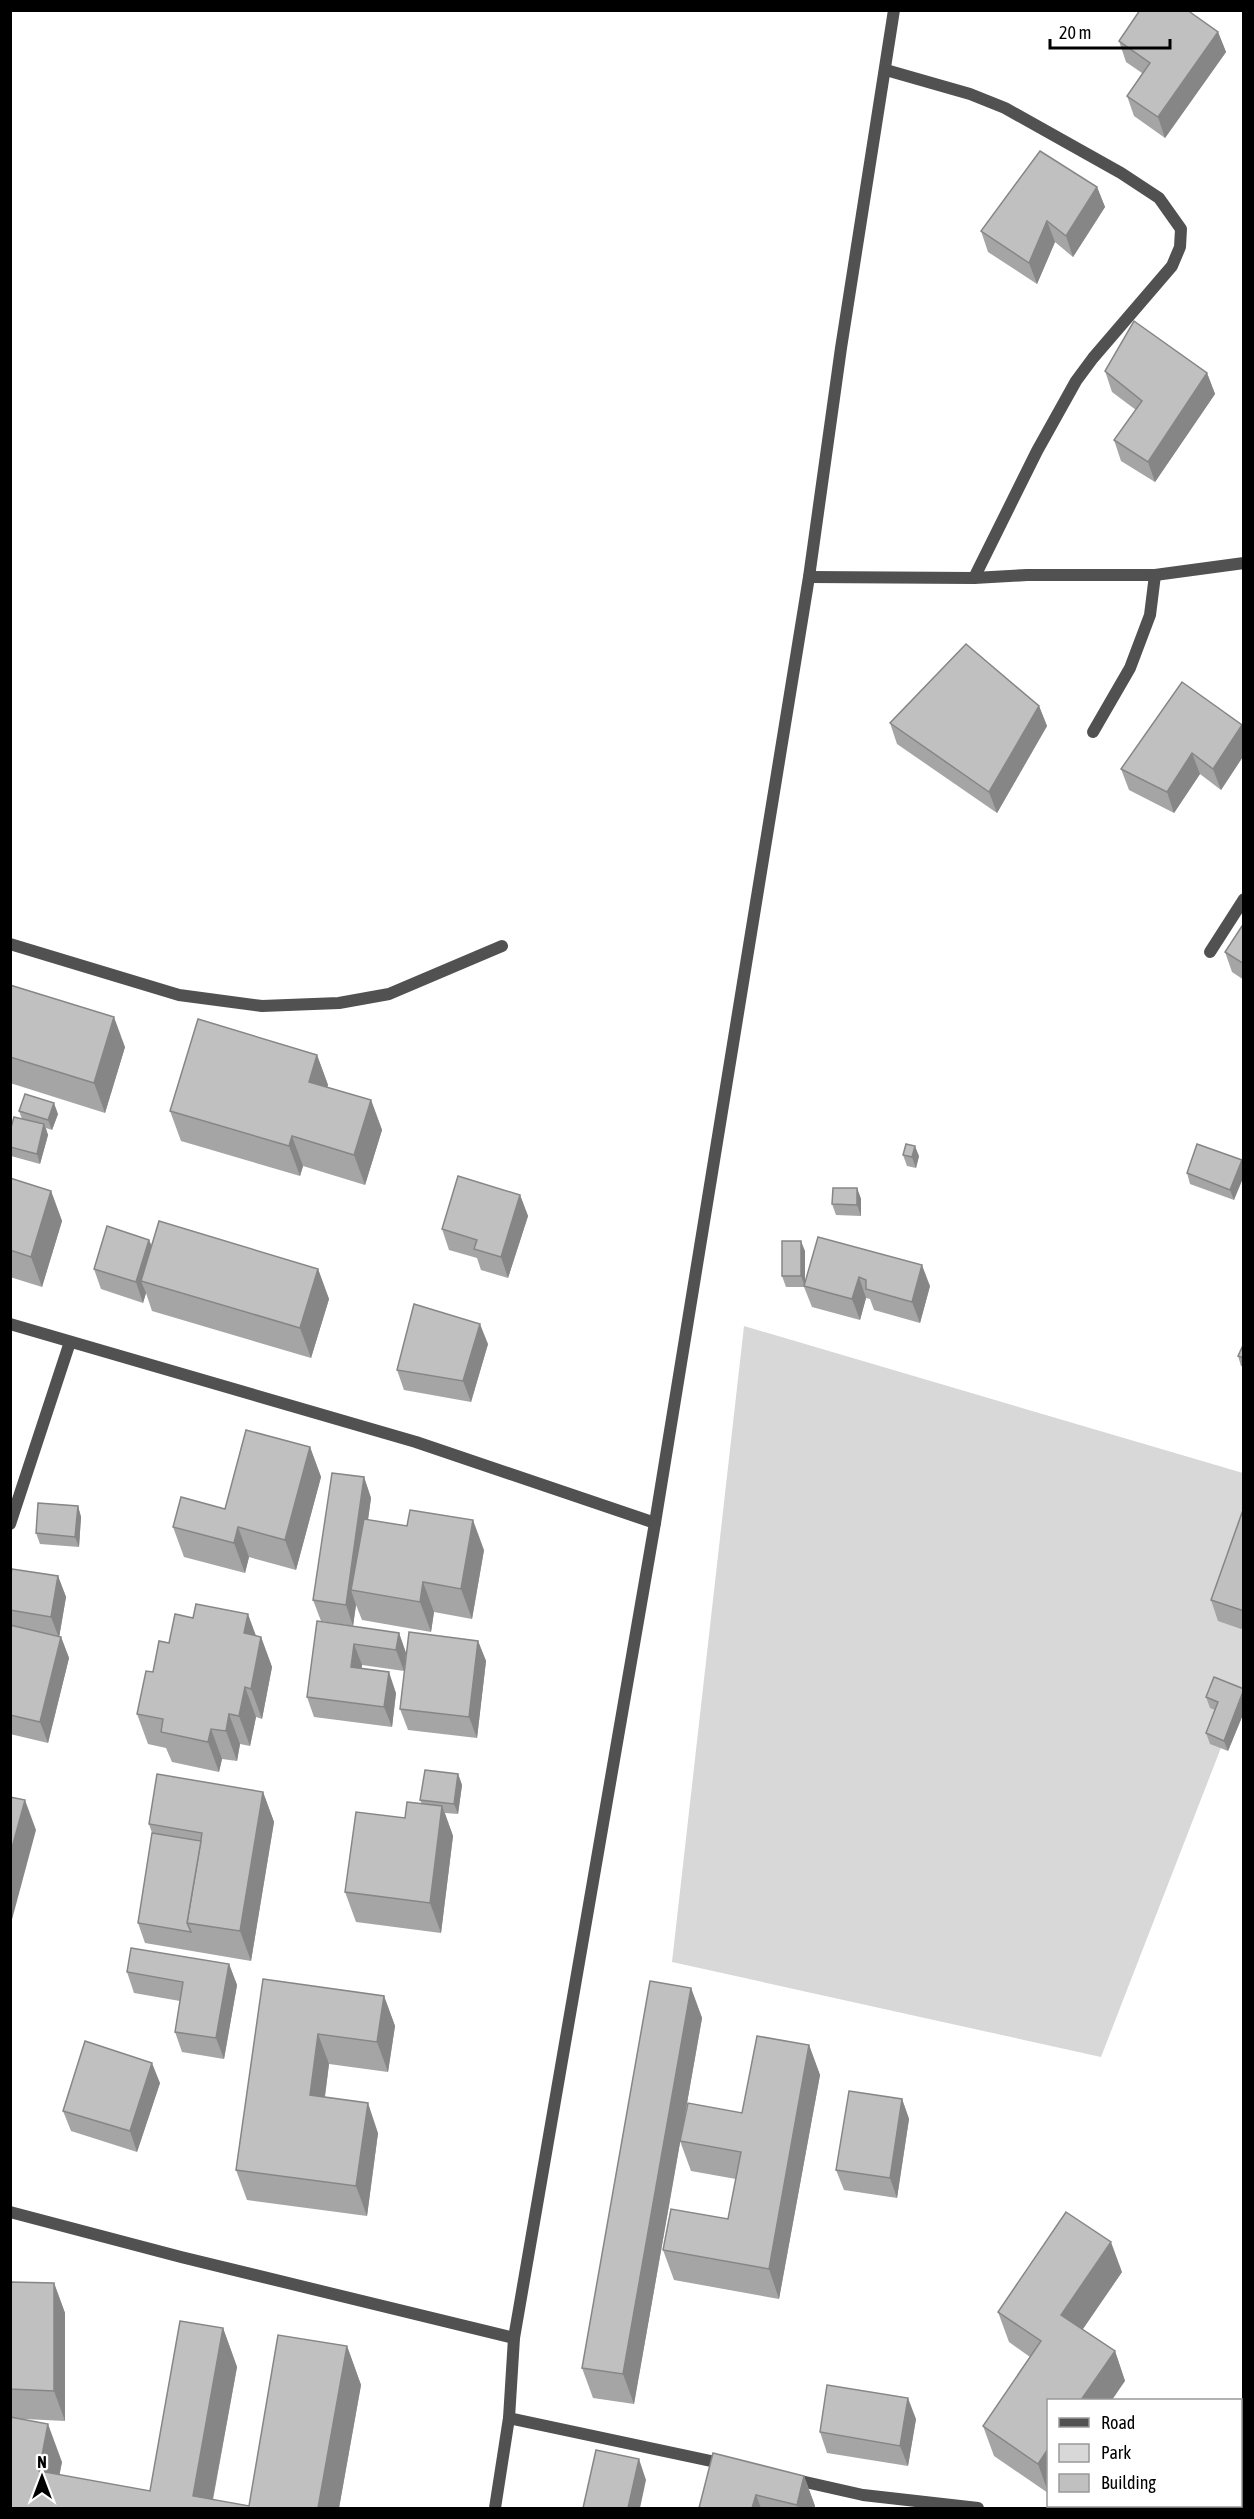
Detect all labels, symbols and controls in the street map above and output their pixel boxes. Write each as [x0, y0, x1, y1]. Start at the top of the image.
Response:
scale bar [1050, 12, 1170, 50]
text: 20 m [1059, 22, 1091, 43]
legend [1047, 2399, 1242, 2507]
text: Road [1101, 2412, 1135, 2433]
text: Park [1101, 2442, 1131, 2463]
north arrow [12, 2447, 72, 2507]
text: N [37, 2453, 47, 2471]
text: Building [1101, 2472, 1156, 2493]

